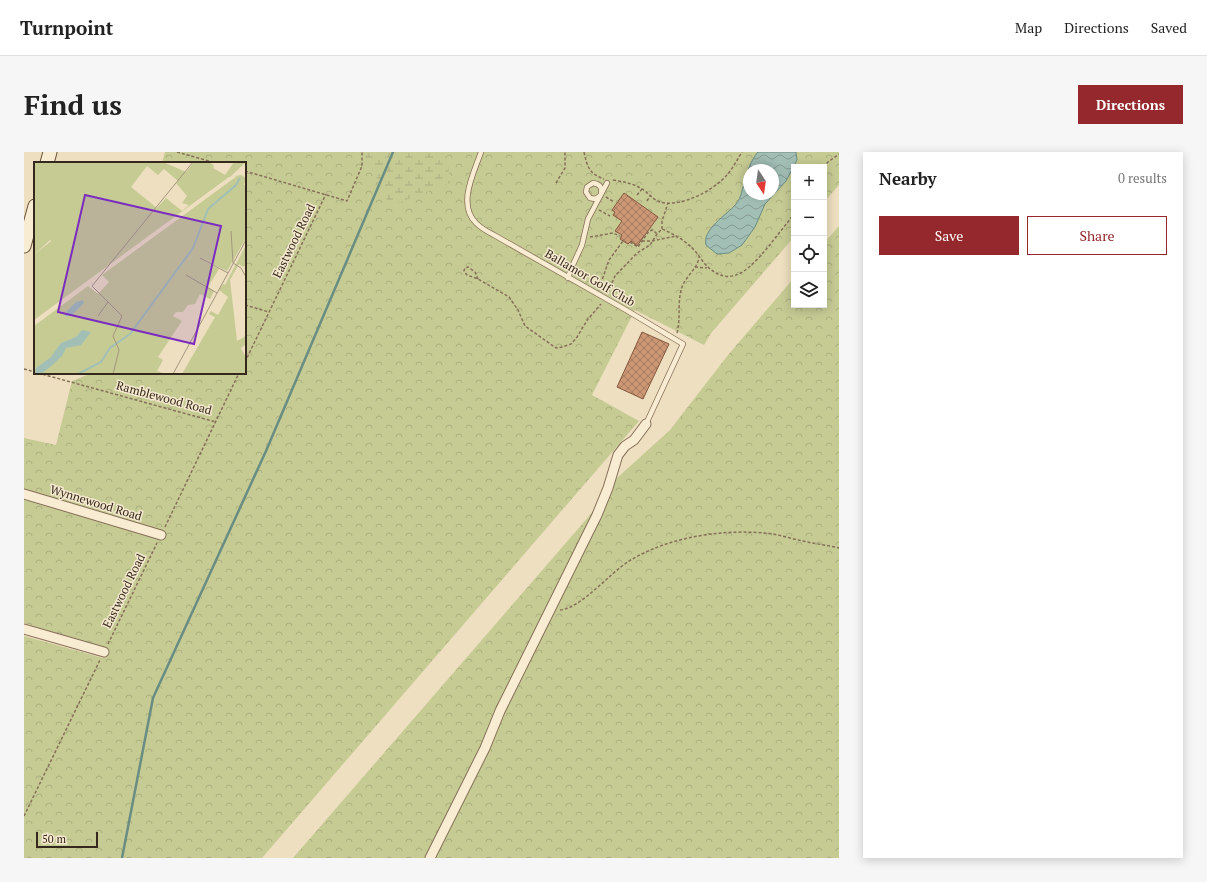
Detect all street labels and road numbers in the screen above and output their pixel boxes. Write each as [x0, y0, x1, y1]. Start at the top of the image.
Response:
street label: Eastwood Road [269, 201, 318, 280]
street label: Ballamor Golf Club [543, 246, 638, 310]
street label: Ramblewood Road [115, 378, 214, 418]
street label: Wynnewood Road [48, 481, 144, 524]
street label: Eastwood Road [99, 551, 148, 630]

